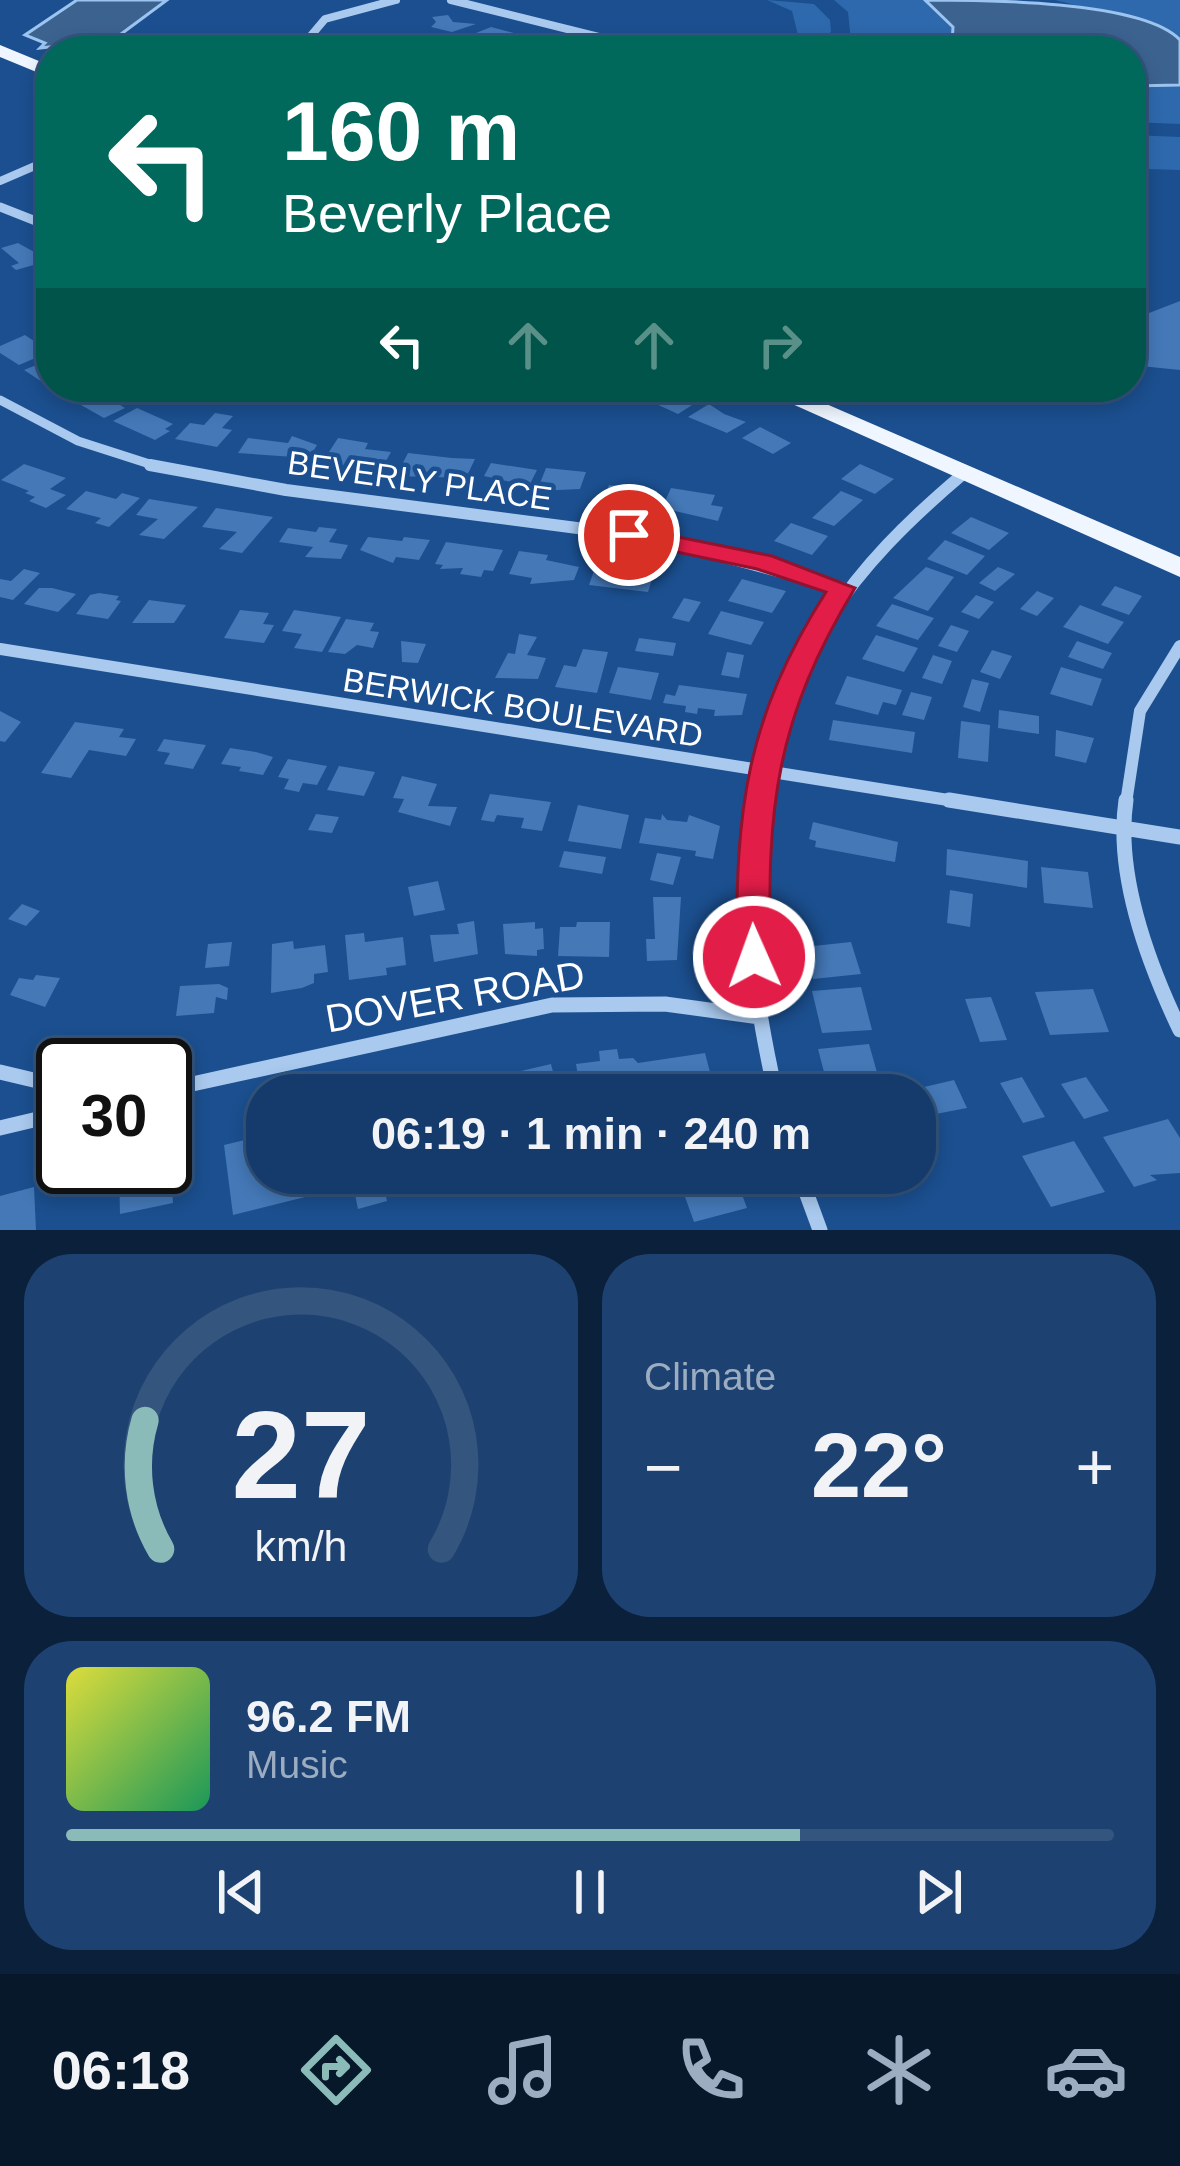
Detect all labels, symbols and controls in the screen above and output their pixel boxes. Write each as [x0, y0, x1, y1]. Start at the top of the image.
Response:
icon: left [84, 84, 240, 240]
text: 160 m [282, 84, 520, 178]
text: Beverly Place [282, 183, 612, 243]
icon: left [369, 312, 435, 378]
icon: ahead [495, 312, 561, 378]
icon: ahead [621, 312, 687, 378]
icon: right [747, 312, 813, 378]
street label: BEVERLY PLACE [285, 444, 554, 517]
pin [578, 484, 680, 586]
icon: arrive [596, 502, 662, 568]
street label: BERWICK BOULEVARD [340, 661, 705, 754]
position arrow [691, 894, 817, 1020]
street label: DOVER ROAD [322, 953, 588, 1040]
speed limit sign: 30 [36, 1038, 192, 1194]
text: 06:19 · 1 min · 240 m [371, 1108, 811, 1159]
text: Climate [644, 1355, 776, 1398]
text: 27 [232, 1385, 370, 1524]
text: 22° [811, 1416, 947, 1516]
text: − [644, 1430, 683, 1504]
text: + [1075, 1430, 1114, 1504]
text: km/h [255, 1521, 347, 1569]
text: 96.2 FM [246, 1691, 411, 1742]
text: Music [246, 1743, 348, 1786]
icon: previous [208, 1859, 274, 1925]
icon: pause [557, 1859, 623, 1925]
icon: next [906, 1859, 972, 1925]
icon: directions [294, 2028, 378, 2112]
icon: music [481, 2028, 565, 2112]
icon: phone [669, 2028, 753, 2112]
icon: climate [857, 2028, 941, 2112]
icon: car [1044, 2028, 1128, 2112]
text: 06:18 [52, 2040, 190, 2100]

